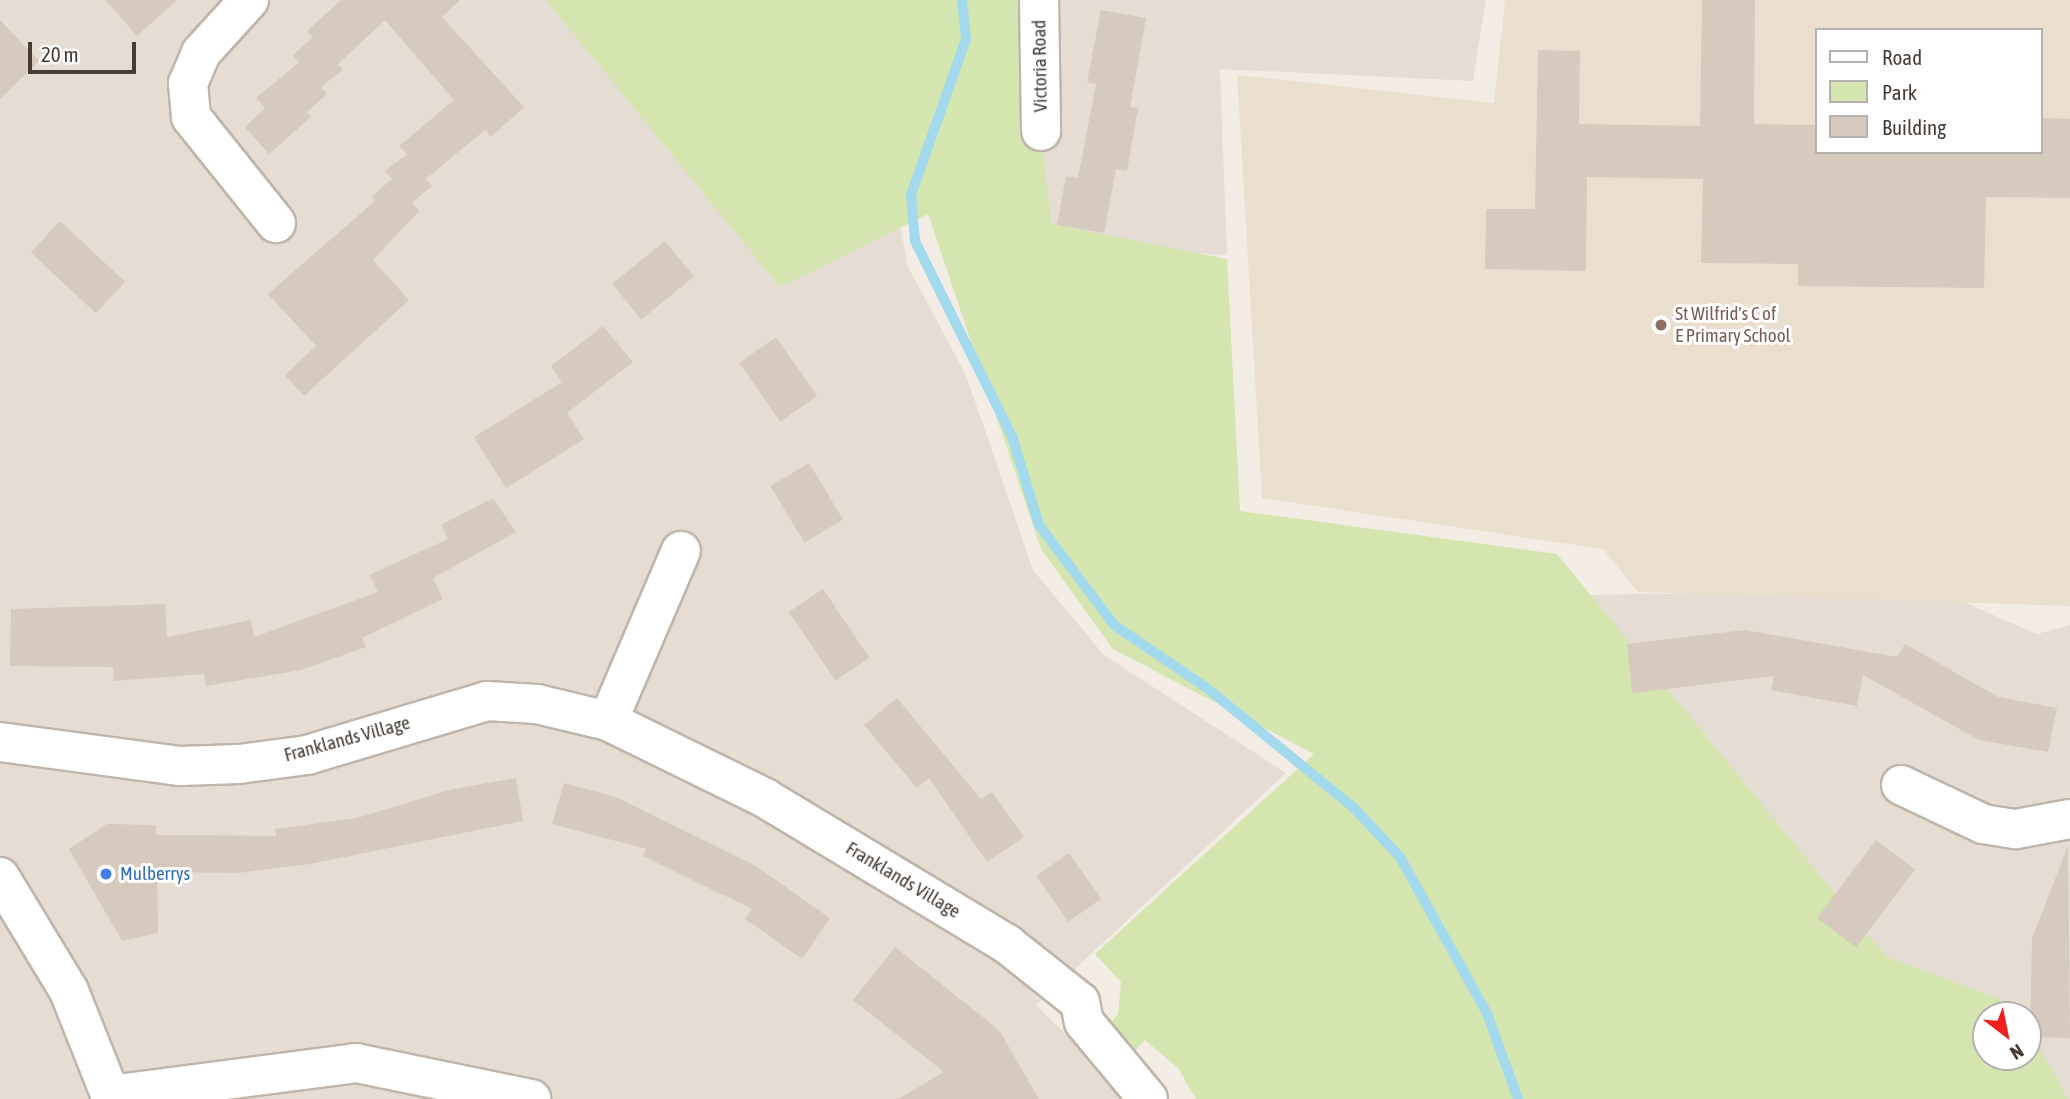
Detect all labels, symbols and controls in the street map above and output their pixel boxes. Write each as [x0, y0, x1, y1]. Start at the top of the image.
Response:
street label: Victoria Road [1028, 20, 1052, 112]
scale bar [32, 28, 140, 72]
legend [1814, 28, 2042, 154]
text: 20 m [41, 42, 79, 66]
text: Road [1882, 45, 1922, 69]
text: Park [1882, 80, 1917, 104]
text: Building [1882, 115, 1946, 139]
place label: St Wilfrid's C of E Primary School [1675, 303, 1791, 347]
marker: St Wilfrid's C of E Primary School [1653, 317, 1669, 333]
street label: Franklands Village [282, 711, 412, 767]
street label: Franklands Village [842, 837, 964, 923]
place label: Mulberrys [120, 863, 190, 885]
marker: Mulberrys [98, 866, 114, 882]
north arrow [1972, 1001, 2042, 1071]
text: N [2006, 1040, 2028, 1064]

